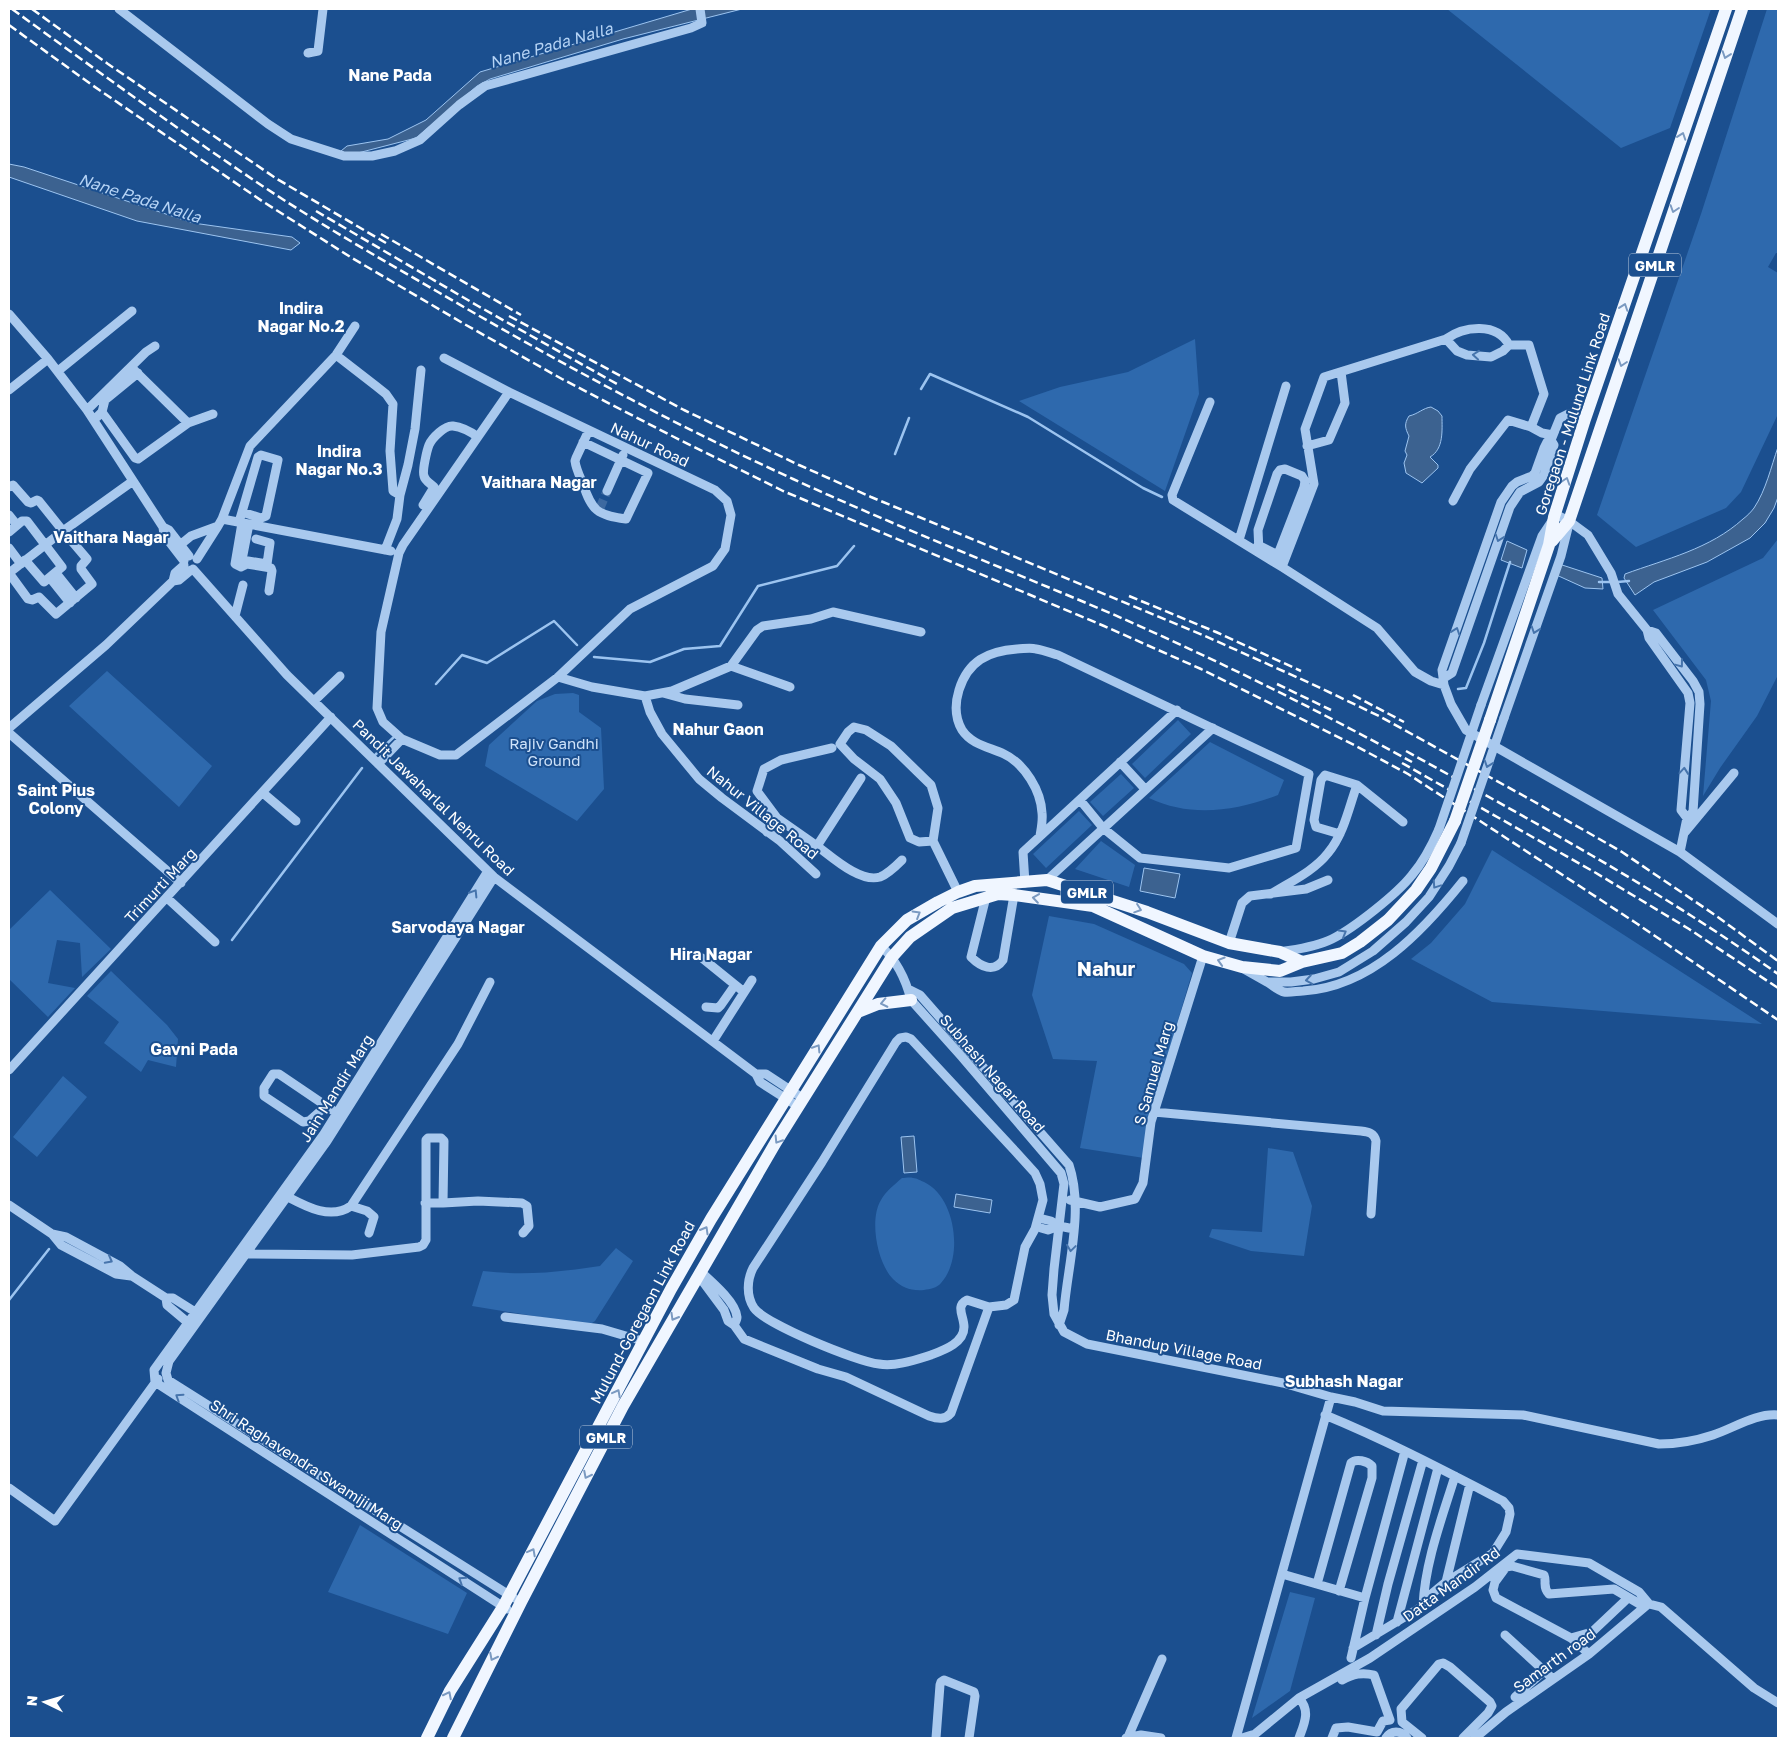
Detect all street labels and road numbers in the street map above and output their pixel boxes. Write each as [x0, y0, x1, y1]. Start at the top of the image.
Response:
road number: GMLR [1629, 254, 1681, 276]
street label: Goregaon - Mulund Link Road [1531, 310, 1613, 518]
street label: Nahur Road [608, 418, 692, 470]
street label: Pandit Jawaharlal Nehru Road [350, 715, 518, 879]
street label: Nahur Village Road [704, 761, 822, 863]
street label: Trimurti Marg [121, 844, 199, 926]
road number: GMLR [1061, 880, 1113, 904]
street label: Subhash Nagar Road [937, 1010, 1049, 1136]
street label: S Samuel Marg [1130, 1019, 1176, 1127]
street label: Jain Mandir Marg [296, 1031, 376, 1145]
street label: Mulund-Goregaon Link Road [586, 1218, 698, 1406]
street label: Bhandup Village Road [1104, 1325, 1264, 1373]
street label: Shri Raghavendra Swamiji Marg [207, 1395, 407, 1533]
road number: GMLR [580, 1425, 632, 1448]
street label: Datta Mandir Rd [1399, 1543, 1503, 1625]
street label: Samarth road [1509, 1624, 1599, 1696]

